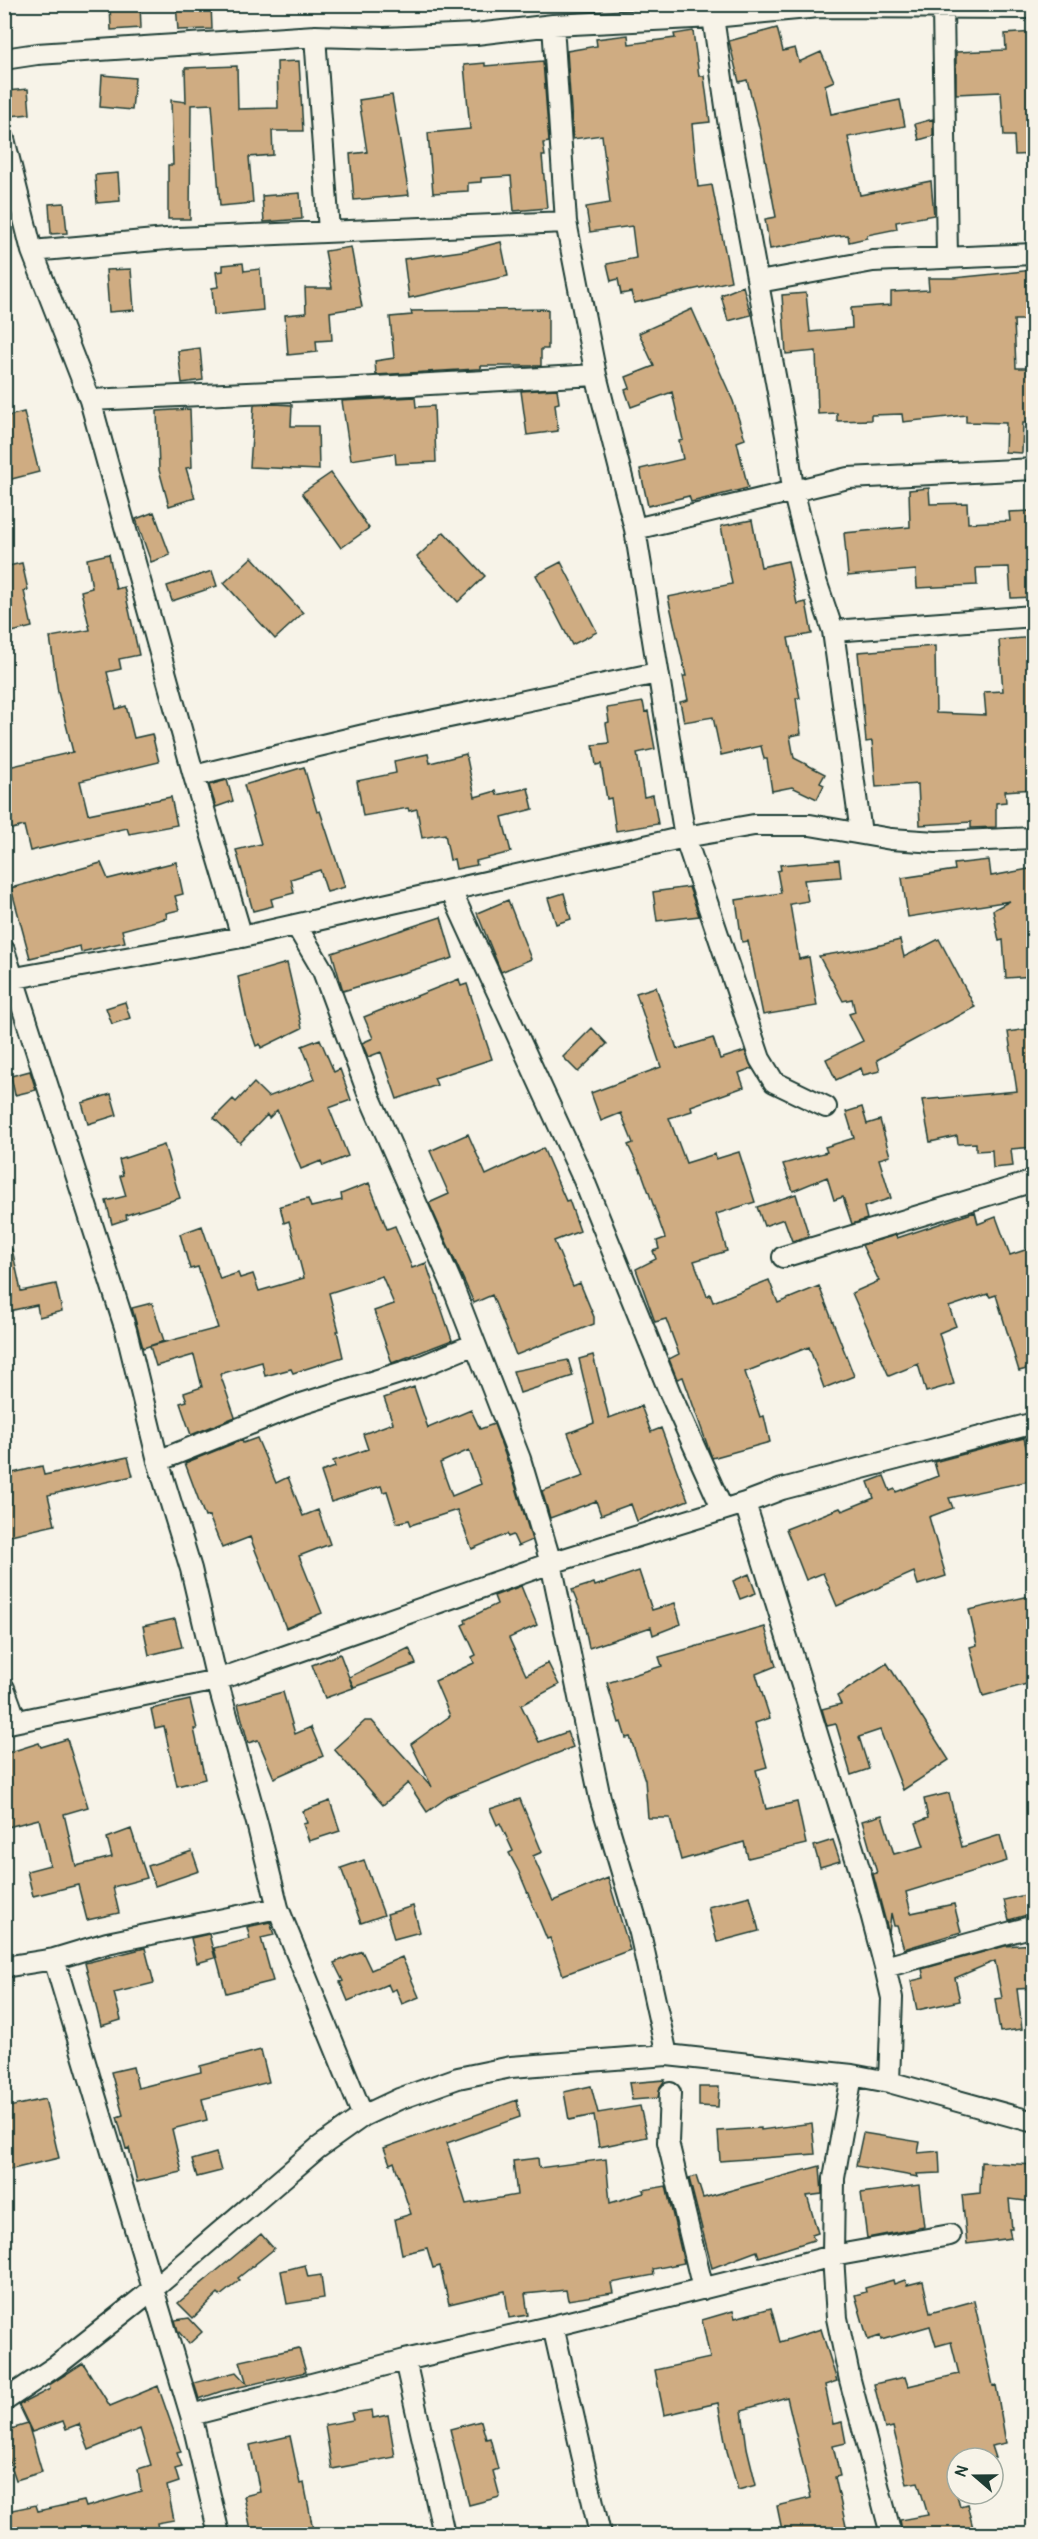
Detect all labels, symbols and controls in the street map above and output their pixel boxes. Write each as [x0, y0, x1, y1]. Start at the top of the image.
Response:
north arrow [945, 2446, 1005, 2506]
text: N [951, 2463, 973, 2480]

